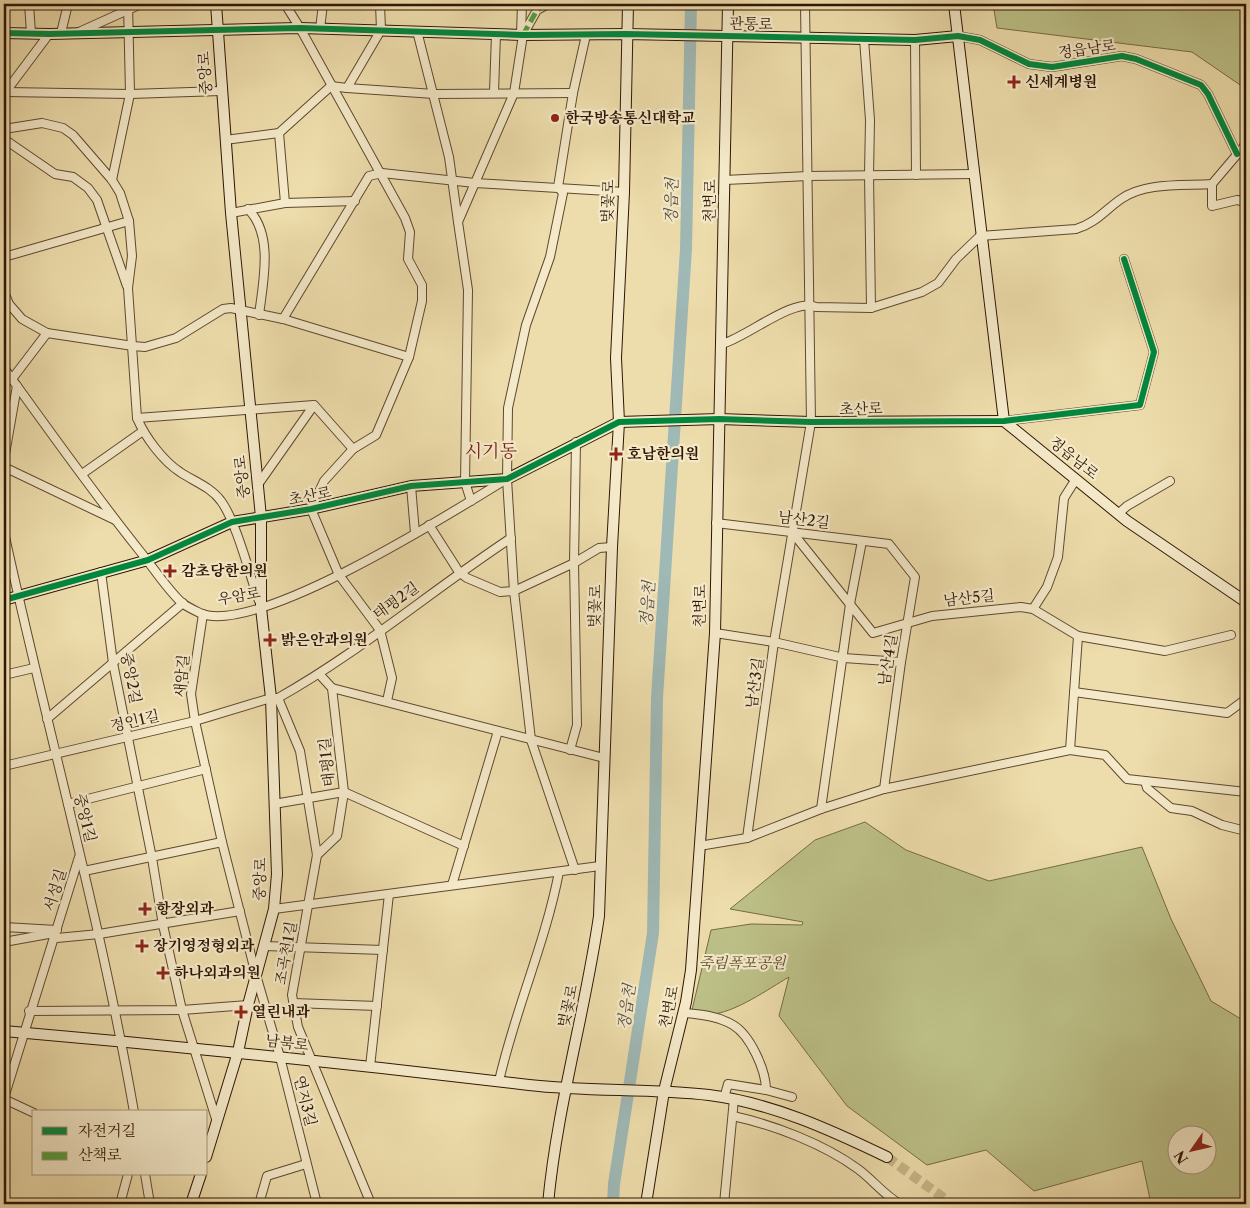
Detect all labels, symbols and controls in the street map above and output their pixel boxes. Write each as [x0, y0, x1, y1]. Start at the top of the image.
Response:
street label: 관통로 [729, 14, 773, 33]
street label: 정읍남로 [1057, 35, 1117, 62]
street label: 중앙로 [194, 50, 215, 95]
place label: 신세계병원 [1025, 72, 1097, 91]
marker: 신세계병원 [1007, 75, 1021, 89]
place label: 한국방송통신대학교 [565, 108, 696, 127]
marker: 한국방송통신대학교 [549, 112, 561, 124]
water label: 정읍천 [661, 176, 681, 224]
street label: 벚꽃로 [597, 178, 618, 223]
street label: 천변로 [700, 179, 719, 223]
street label: 초산로 [839, 399, 883, 418]
street label: 정읍남로 [1046, 432, 1103, 484]
district label: 시기동 [465, 440, 517, 462]
place label: 호남한의원 [627, 444, 699, 463]
marker: 호남한의원 [609, 447, 623, 461]
street label: 중앙로 [230, 454, 253, 500]
street label: 초산로 [287, 482, 334, 509]
street label: 남산2길 [777, 507, 831, 532]
place label: 감초당한의원 [181, 561, 268, 580]
marker: 감초당한의원 [163, 564, 177, 578]
street label: 태평2길 [369, 578, 422, 624]
water label: 정읍천 [635, 579, 659, 628]
street label: 우암로 [216, 582, 262, 609]
street label: 벚꽃로 [584, 583, 605, 628]
street label: 천변로 [690, 584, 709, 628]
street label: 남산5길 [942, 585, 996, 610]
place label: 밝은안과의원 [281, 630, 368, 649]
marker: 밝은안과의원 [263, 633, 277, 647]
street label: 남산4길 [874, 633, 901, 687]
street label: 중앙2길 [117, 651, 146, 705]
street label: 새암길 [170, 653, 193, 698]
street label: 남산3길 [741, 656, 768, 710]
street label: 정인1길 [108, 706, 161, 735]
street label: 태평1길 [314, 736, 339, 788]
street label: 중앙1길 [70, 791, 101, 844]
street label: 중앙로 [249, 856, 270, 901]
street label: 서성길 [39, 866, 70, 913]
place label: 항장외과 [156, 899, 214, 918]
marker: 항장외과 [138, 902, 152, 916]
street label: 조곡천1길 [271, 920, 300, 986]
place label: 장기영정형외과 [153, 936, 255, 955]
marker: 장기영정형외과 [135, 939, 149, 953]
park label: 죽림폭포공원 [699, 953, 787, 972]
place label: 하나외과의원 [174, 963, 261, 982]
marker: 하나외과의원 [156, 966, 170, 980]
water label: 정읍천 [613, 981, 639, 1031]
street label: 벚꽃로 [554, 982, 581, 1029]
street label: 천변로 [655, 983, 682, 1030]
place label: 열린내과 [252, 1002, 310, 1021]
marker: 열린내과 [234, 1005, 248, 1019]
street label: 남북로 [264, 1030, 310, 1055]
street label: 연지3길 [290, 1073, 321, 1128]
legend [32, 1110, 208, 1176]
text: 자전거길 [78, 1121, 136, 1140]
north arrow [1168, 1126, 1218, 1176]
text: 산책로 [78, 1145, 122, 1164]
text: N [1170, 1147, 1192, 1167]

